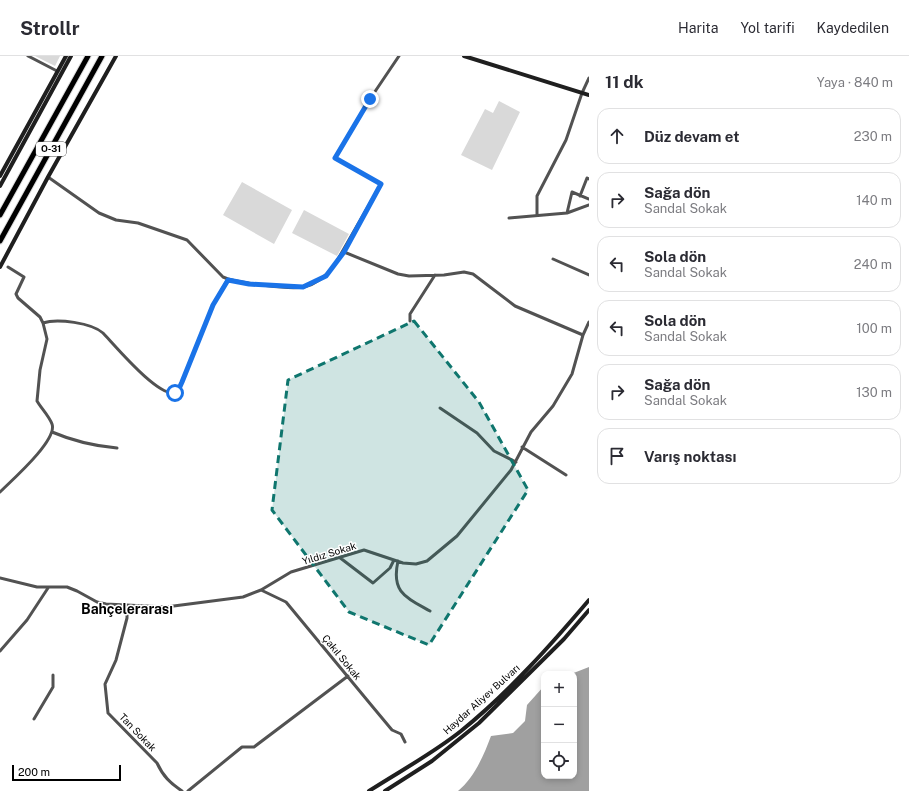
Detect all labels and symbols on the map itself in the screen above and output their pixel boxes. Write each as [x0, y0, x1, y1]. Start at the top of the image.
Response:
route end [361, 90, 379, 108]
road number: O-31 [36, 142, 66, 156]
route start [166, 384, 184, 402]
street label: Yıldız Sokak [301, 539, 358, 567]
district label: Bahçelerarası [81, 601, 173, 617]
street label: Çakıl Sokak [320, 632, 364, 682]
street label: Haydar Aliyev Bulvarı [440, 661, 522, 737]
street label: Tan Sokak [117, 711, 159, 754]
scale bar [12, 763, 121, 782]

